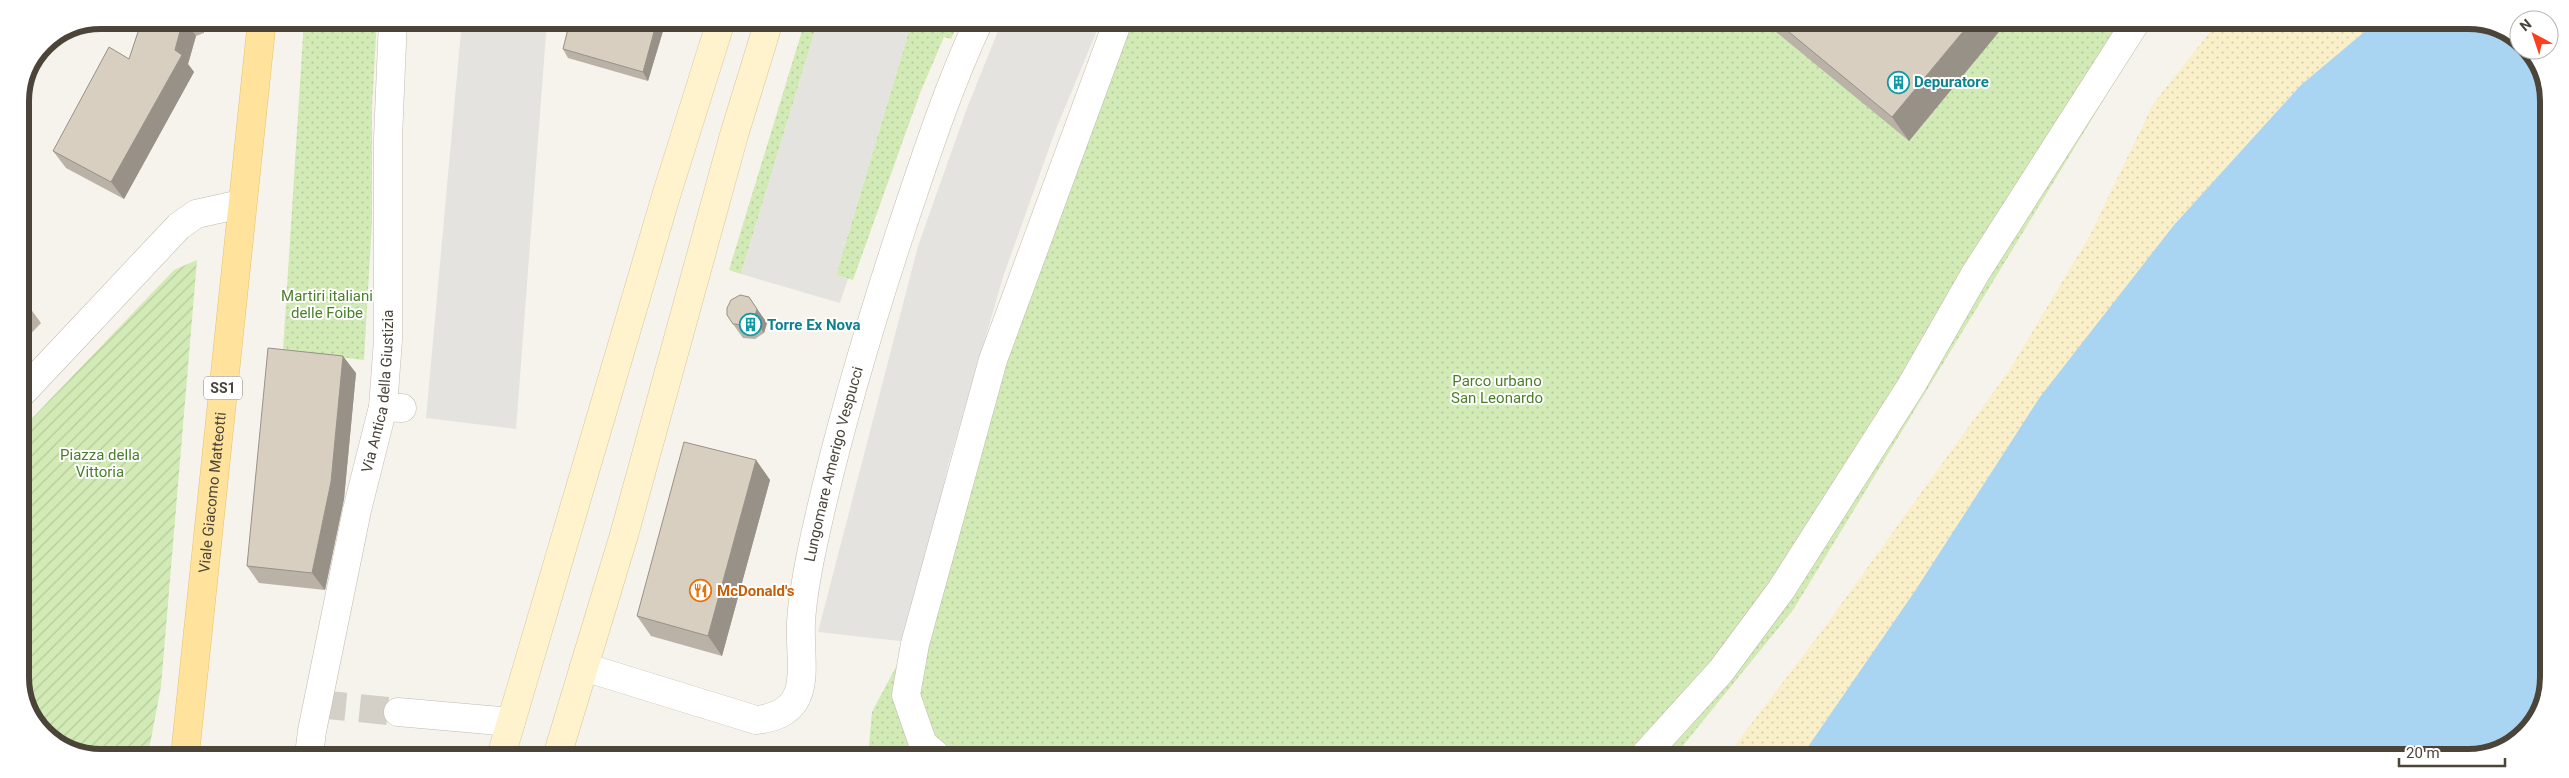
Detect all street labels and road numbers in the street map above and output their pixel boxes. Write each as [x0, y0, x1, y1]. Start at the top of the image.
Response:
street label: Via Antica della Giustizia [358, 310, 397, 475]
street label: Lungomare Amerigo Vespucci [801, 364, 867, 563]
road number: SS1 [204, 376, 242, 399]
street label: Viale Giacomo Matteotti [195, 411, 230, 574]

